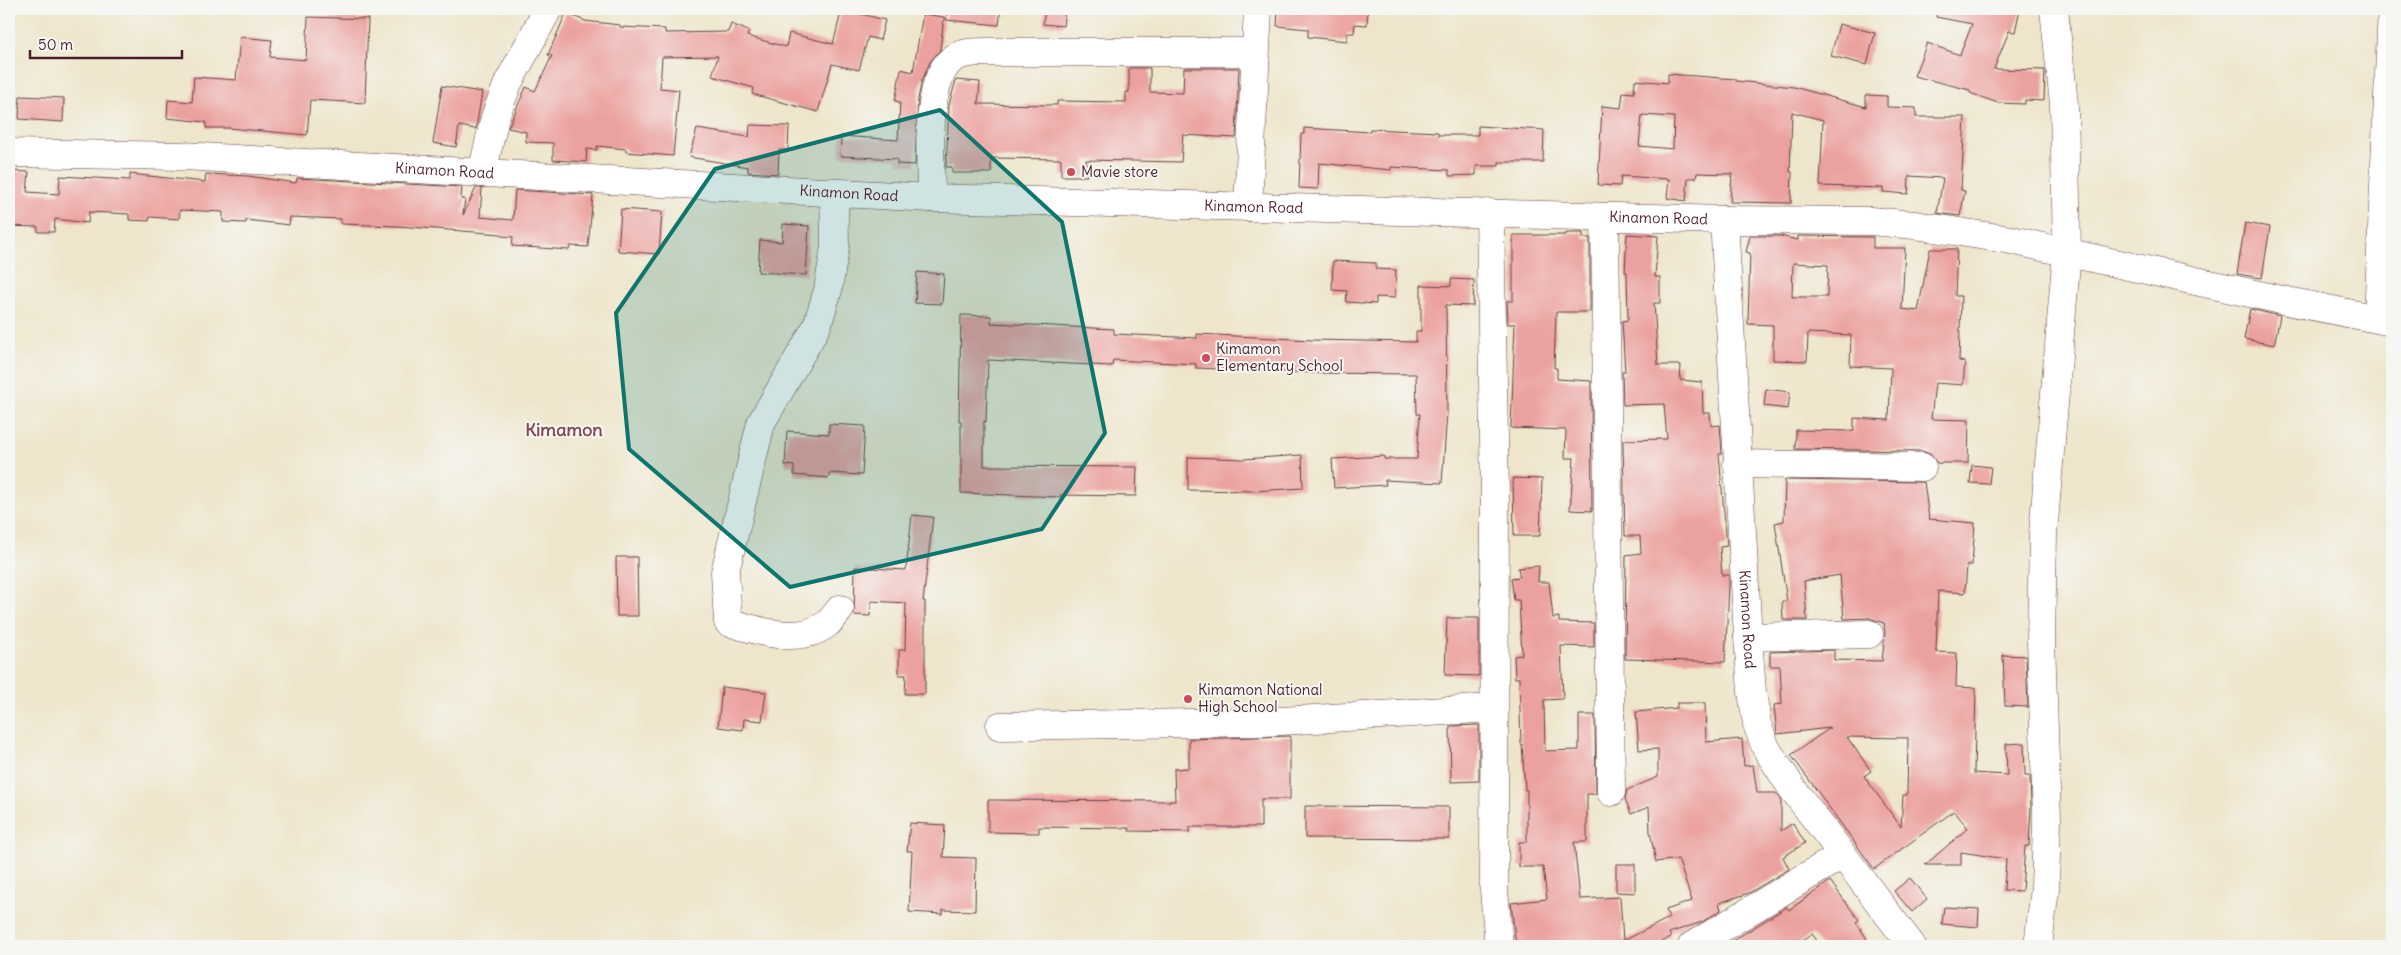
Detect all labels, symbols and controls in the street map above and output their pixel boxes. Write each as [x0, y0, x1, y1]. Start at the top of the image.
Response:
scale bar [30, 28, 182, 60]
text: 50 m [38, 35, 73, 54]
street label: Kinamon Road [395, 158, 495, 182]
place label: Mavie store [1081, 162, 1158, 181]
marker: Mavie store [1065, 166, 1077, 178]
street label: Kinamon Road [799, 181, 899, 205]
street label: Kinamon Road [1204, 196, 1304, 217]
street label: Kinamon Road [1609, 207, 1708, 229]
place label: Kimamon Elementary School [1216, 339, 1343, 375]
marker: Kimamon Elementary School [1200, 352, 1212, 364]
district label: Kimamon [525, 418, 603, 441]
street label: Kinamon Road [1735, 569, 1760, 670]
place label: Kimamon National High School [1198, 680, 1322, 716]
marker: Kimamon National High School [1182, 693, 1194, 705]

